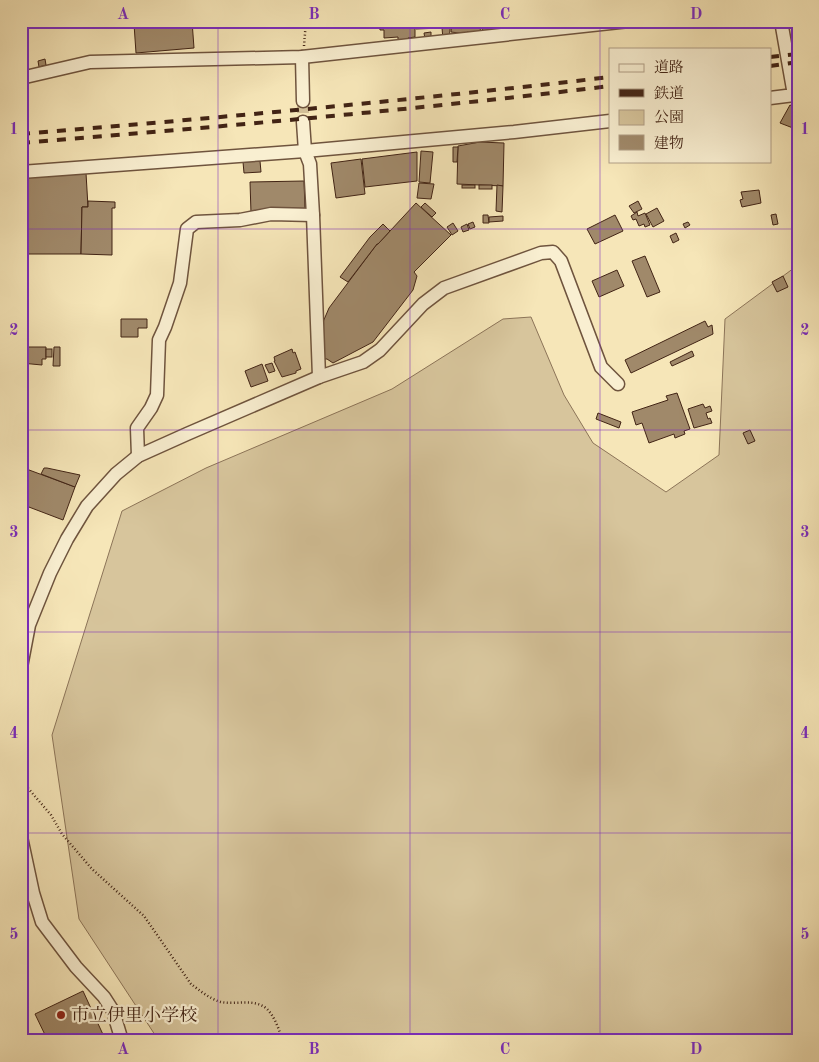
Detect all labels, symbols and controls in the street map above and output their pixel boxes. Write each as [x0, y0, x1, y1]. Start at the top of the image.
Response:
text: A [117, 7, 129, 23]
text: B [308, 7, 320, 23]
text: C [500, 7, 510, 23]
text: D [690, 7, 702, 23]
legend [609, 48, 772, 162]
text: 道路 [654, 59, 684, 76]
text: 鉄道 [654, 85, 684, 102]
text: 公園 [654, 109, 684, 126]
text: 1 [9, 122, 19, 138]
text: 1 [800, 122, 810, 138]
text: 建物 [654, 135, 684, 152]
text: 2 [9, 323, 19, 339]
text: 2 [800, 323, 810, 339]
text: 3 [9, 525, 19, 541]
text: 3 [800, 525, 810, 541]
text: 4 [9, 726, 19, 742]
text: 4 [800, 726, 810, 742]
text: 5 [9, 927, 19, 943]
text: 5 [800, 927, 810, 943]
place label: 市立伊里小学校 [71, 1005, 197, 1025]
marker: 市立伊里小学校 [55, 1009, 67, 1021]
text: A [117, 1042, 129, 1058]
text: B [308, 1042, 320, 1058]
text: C [500, 1042, 510, 1058]
text: D [690, 1042, 702, 1058]

